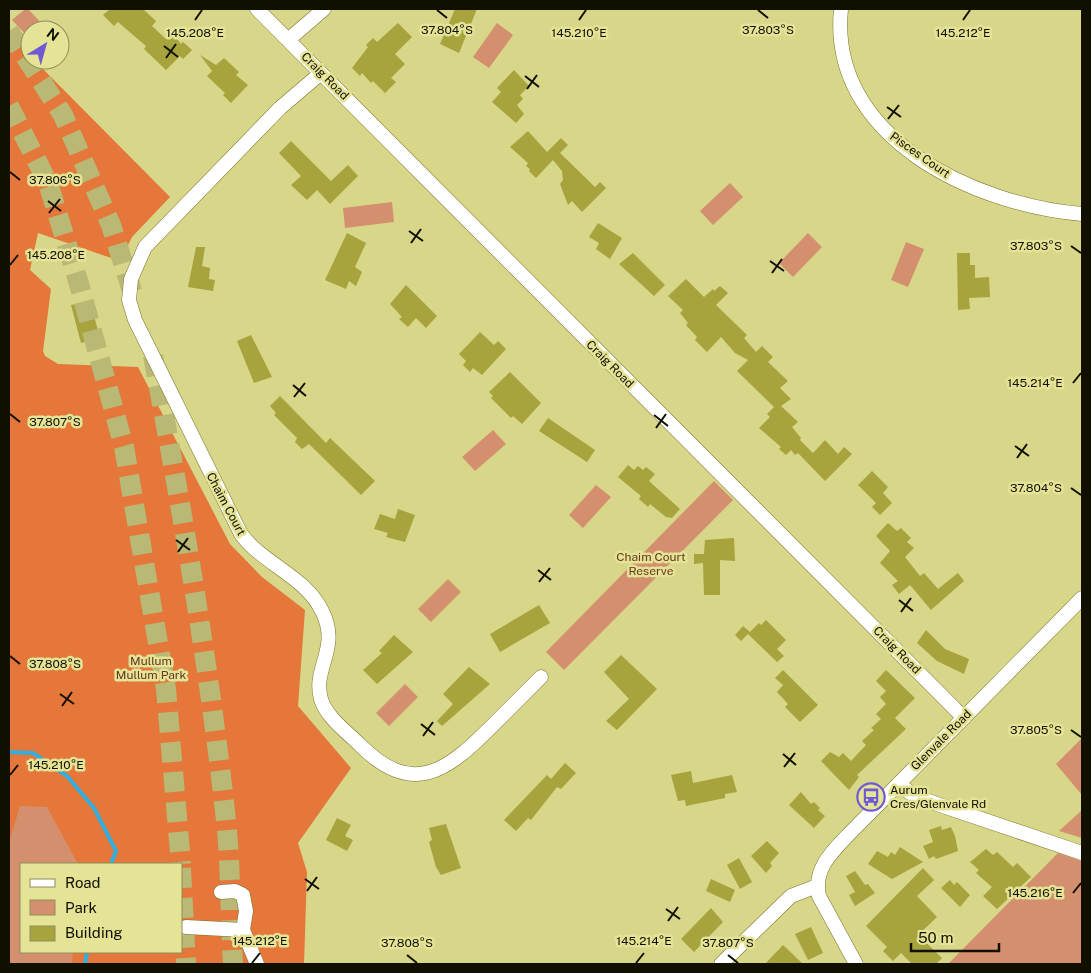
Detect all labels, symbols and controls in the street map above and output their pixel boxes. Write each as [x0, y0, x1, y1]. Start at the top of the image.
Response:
north arrow [20, 20, 70, 70]
text: 37.804°S [421, 23, 473, 37]
text: 37.803°S [742, 23, 794, 37]
text: N [44, 25, 62, 44]
text: 145.208°E [166, 26, 224, 40]
text: 145.210°E [551, 26, 607, 40]
text: 145.212°E [935, 26, 991, 40]
street label: Craig Road [298, 49, 352, 103]
street label: Pisces Court [887, 129, 953, 181]
text: 37.806°S [29, 173, 81, 187]
text: 37.803°S [1010, 239, 1062, 253]
text: 145.208°E [27, 248, 85, 262]
street label: Craig Road [583, 337, 637, 391]
text: 145.214°E [1007, 376, 1063, 390]
text: 37.807°S [29, 415, 81, 429]
street label: Chaim Court [204, 470, 249, 538]
text: 37.804°S [1010, 481, 1062, 495]
park label: Chaim Court Reserve [616, 550, 686, 578]
street label: Craig Road [870, 623, 924, 677]
park label: Mullum Mullum Park [116, 654, 187, 682]
text: 37.808°S [29, 657, 81, 671]
street label: Glenvale Road [908, 707, 974, 773]
text: 37.805°S [1010, 723, 1062, 737]
text: 145.210°E [28, 758, 84, 772]
bus stop icon: Aurum Cres/Glenvale Rd [856, 782, 886, 812]
place label: Aurum Cres/Glenvale Rd [890, 783, 986, 811]
legend [20, 863, 182, 953]
text: Road [65, 874, 101, 891]
text: 145.216°E [1007, 886, 1063, 900]
text: Park [65, 899, 97, 916]
scale bar [911, 920, 998, 952]
text: Building [65, 924, 123, 941]
text: 50 m [918, 929, 953, 946]
text: 145.212°E [232, 934, 288, 948]
text: 145.214°E [616, 934, 672, 948]
text: 37.808°S [381, 936, 433, 950]
text: 37.807°S [702, 936, 754, 950]

